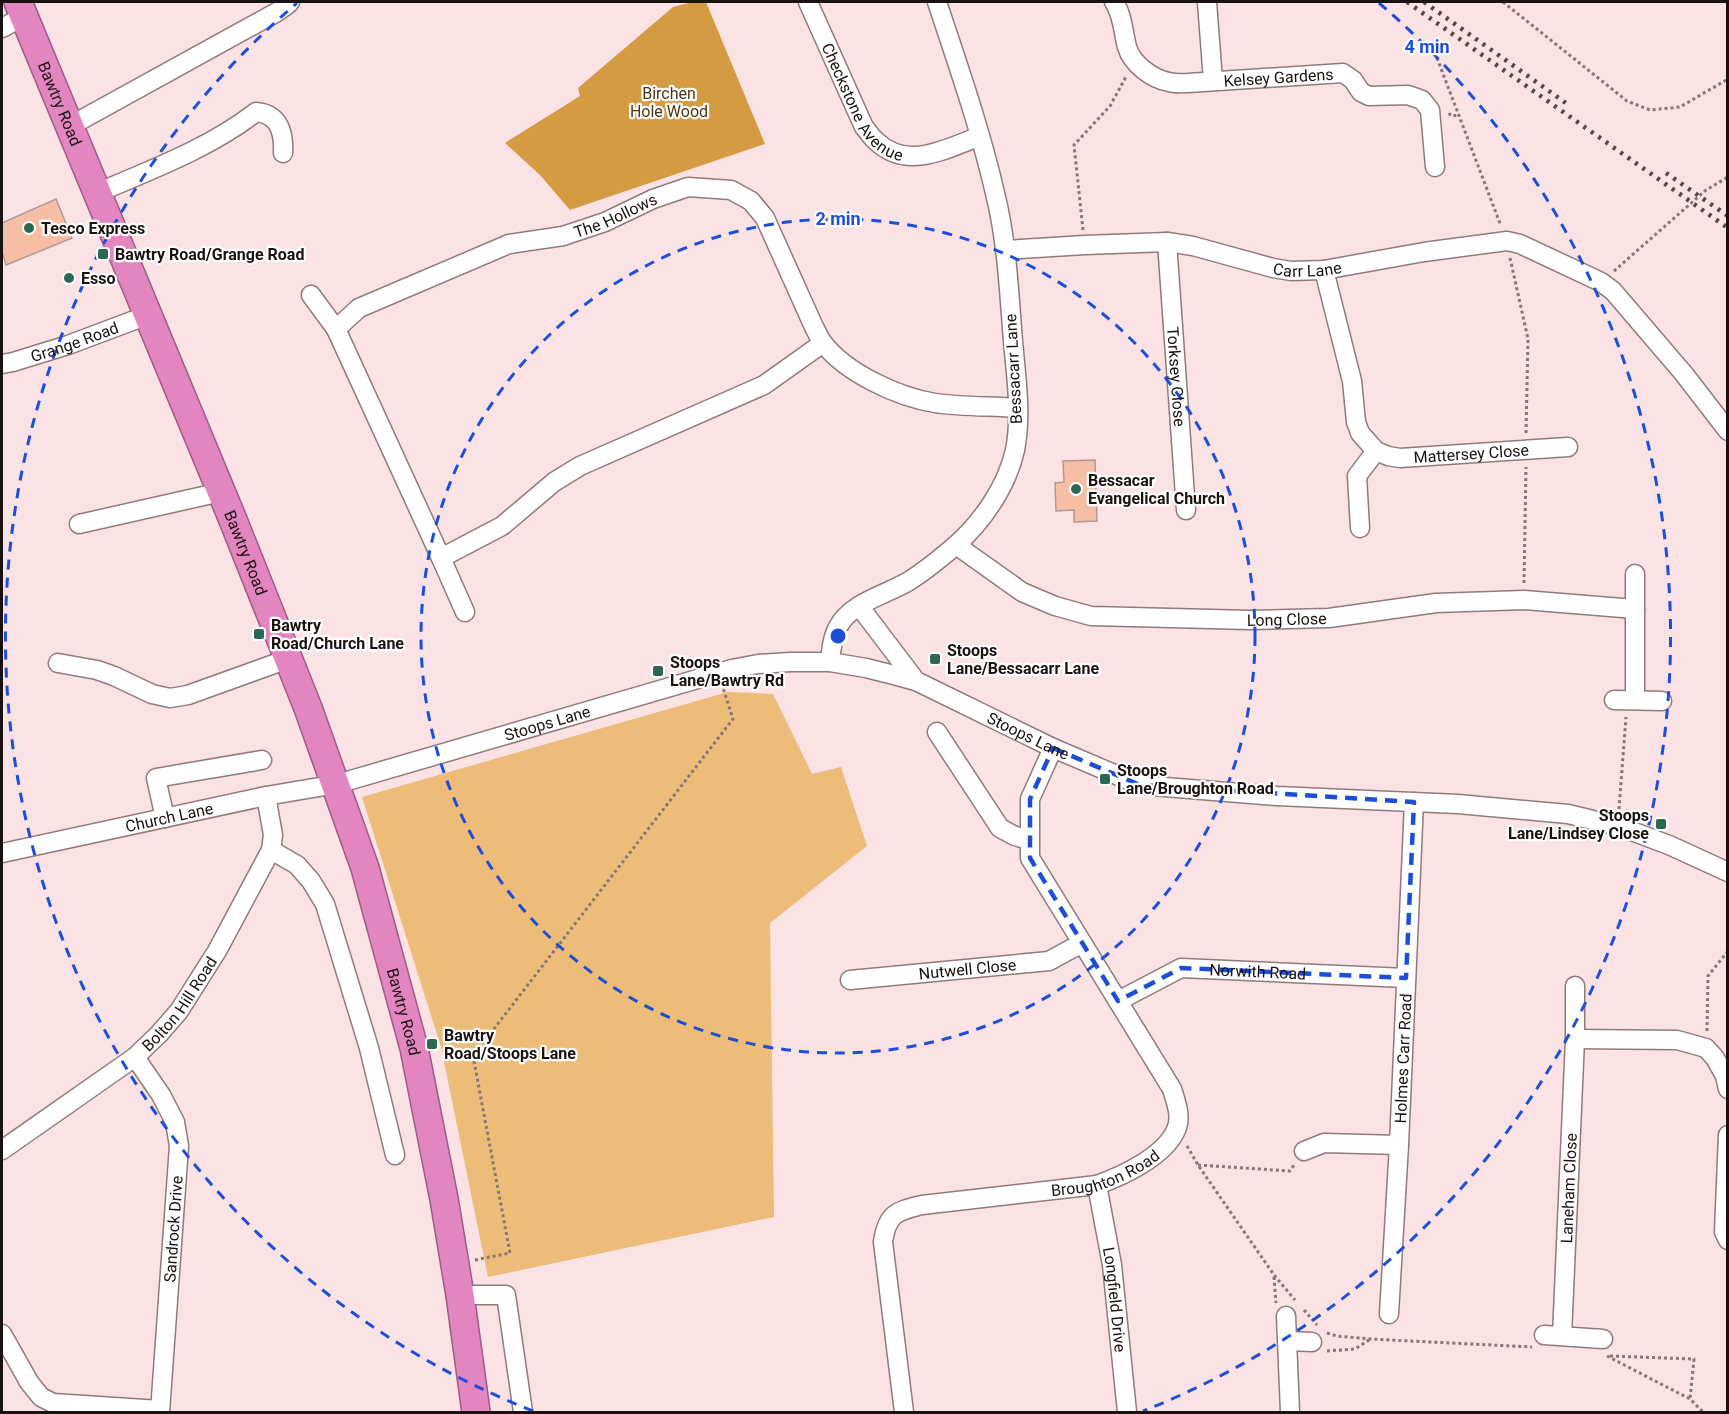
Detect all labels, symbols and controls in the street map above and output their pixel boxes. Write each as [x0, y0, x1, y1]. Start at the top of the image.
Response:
text: 4 min [1404, 36, 1450, 57]
street label: Checkstone Avenue [818, 40, 905, 165]
street label: Bawtry Road [34, 59, 86, 149]
street label: Kelsey Gardens [1223, 65, 1334, 91]
park label: Birchen Hole Wood [630, 84, 708, 121]
street label: The Hollows [572, 190, 660, 242]
text: 2 min [815, 208, 861, 229]
place label: Tesco Express [41, 219, 145, 238]
marker: Tesco Express [22, 221, 36, 235]
place label: Bawtry Road/Grange Road [115, 245, 304, 264]
marker: Bawtry Road/Grange Road [96, 247, 110, 261]
street label: Carr Lane [1272, 258, 1343, 281]
place label: Esso [81, 269, 115, 288]
marker: Esso [62, 271, 76, 285]
street label: Bessacarr Lane [1001, 313, 1026, 424]
street label: Grange Road [28, 318, 121, 366]
street label: Torksey Close [1163, 326, 1189, 427]
street label: Mattersey Close [1413, 441, 1529, 467]
place label: Bessacar Evangelical Church [1088, 471, 1225, 508]
marker: Bessacar Evangelical Church [1069, 482, 1083, 496]
street label: Bawtry Road [220, 508, 271, 598]
street label: Long Close [1247, 609, 1327, 630]
place label: Bawtry Road/Church Lane [271, 616, 404, 653]
centre of rings [828, 626, 848, 646]
marker: Bawtry Road/Church Lane [252, 627, 266, 641]
place label: Stoops Lane/Bessacarr Lane [947, 641, 1099, 678]
marker: Stoops Lane/Bessacarr Lane [928, 652, 942, 666]
place label: Stoops Lane/Bawtry Rd [670, 653, 784, 690]
marker: Stoops Lane/Bawtry Rd [651, 664, 665, 678]
street label: Stoops Lane [502, 702, 593, 745]
street label: Stoops Lane [984, 708, 1072, 764]
place label: Stoops Lane/Broughton Road [1117, 761, 1274, 798]
marker: Stoops Lane/Broughton Road [1098, 772, 1112, 786]
street label: Church Lane [124, 799, 215, 836]
place label: Stoops Lane/Lindsey Close [1508, 806, 1649, 843]
marker: Stoops Lane/Lindsey Close [1654, 817, 1668, 831]
street label: Bolton Hill Road [138, 953, 221, 1055]
street label: Nutwell Close [918, 955, 1017, 983]
street label: Norwith Road [1209, 960, 1307, 984]
street label: Bawtry Road [383, 966, 424, 1057]
street label: Holmes Carr Road [1391, 993, 1416, 1124]
place label: Bawtry Road/Stoops Lane [444, 1026, 576, 1063]
marker: Bawtry Road/Stoops Lane [425, 1037, 439, 1051]
street label: Laneham Close [1557, 1133, 1581, 1244]
street label: Broughton Road [1050, 1146, 1163, 1200]
street label: Sandrock Drive [160, 1175, 187, 1283]
street label: Longfield Drive [1099, 1245, 1130, 1353]

